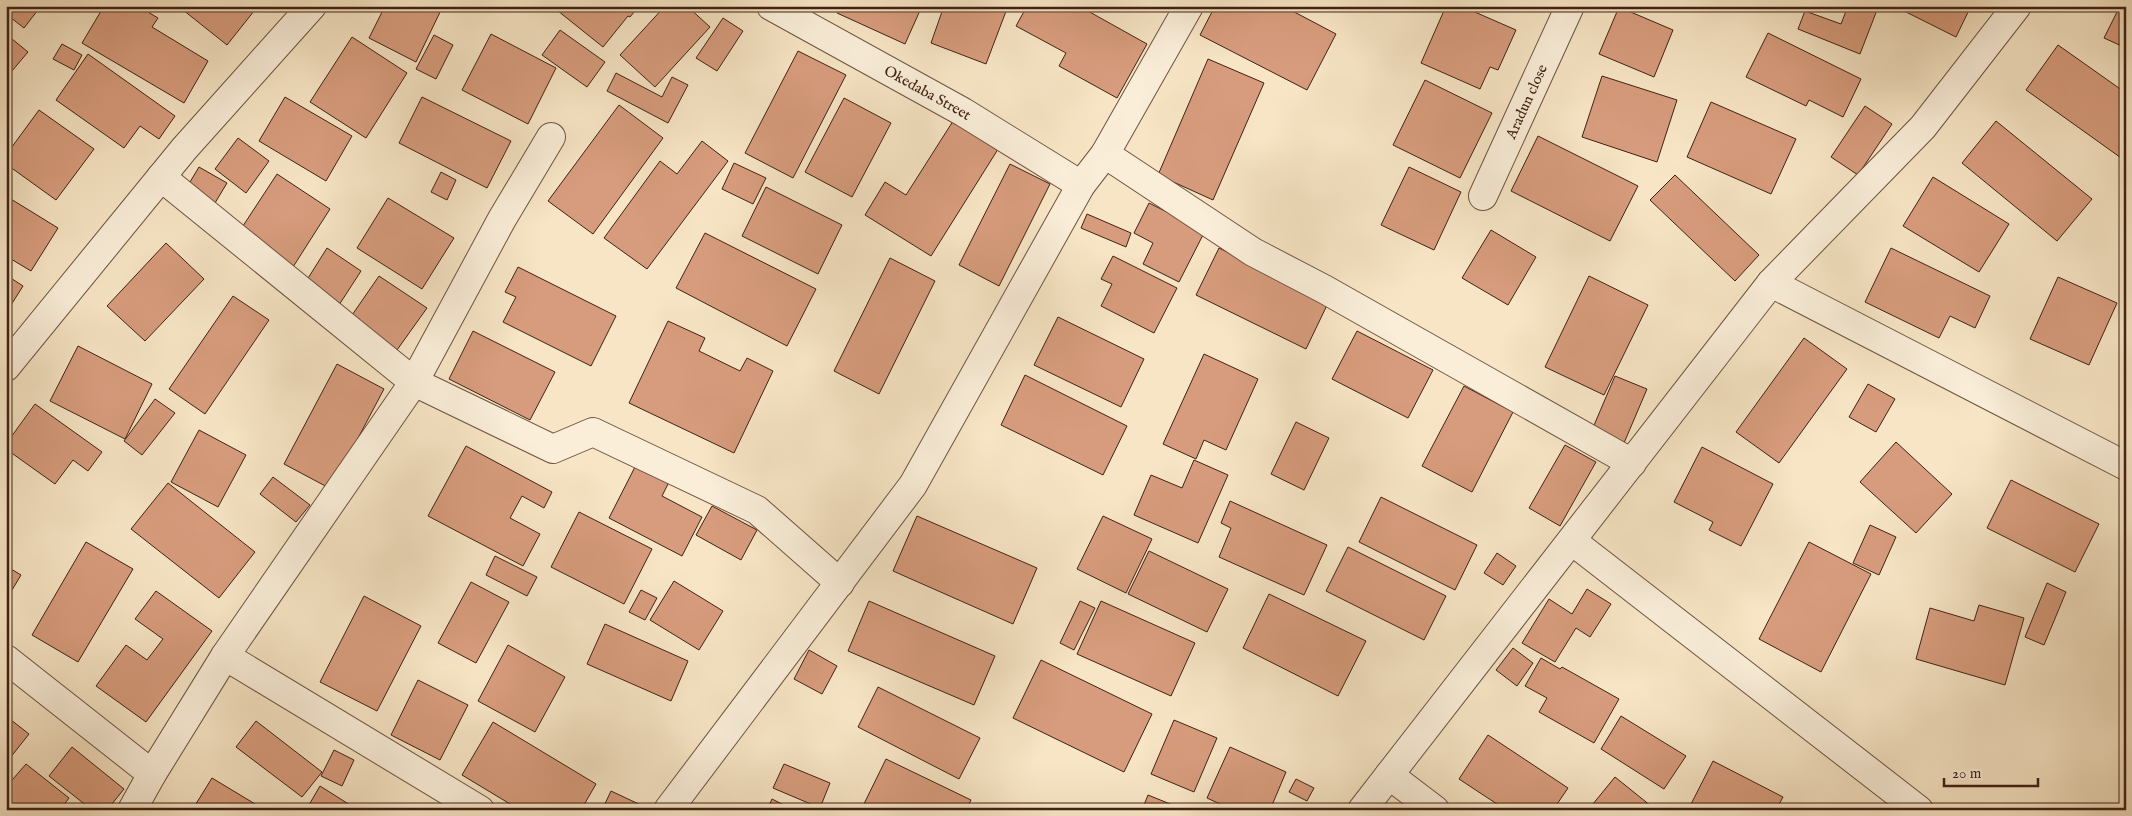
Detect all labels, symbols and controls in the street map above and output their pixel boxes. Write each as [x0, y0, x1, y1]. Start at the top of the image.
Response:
street label: Okedaba Street [881, 61, 975, 124]
street label: Aradun close [1501, 61, 1552, 143]
scale bar [1944, 756, 2038, 788]
text: 20 m [1952, 764, 1982, 783]

